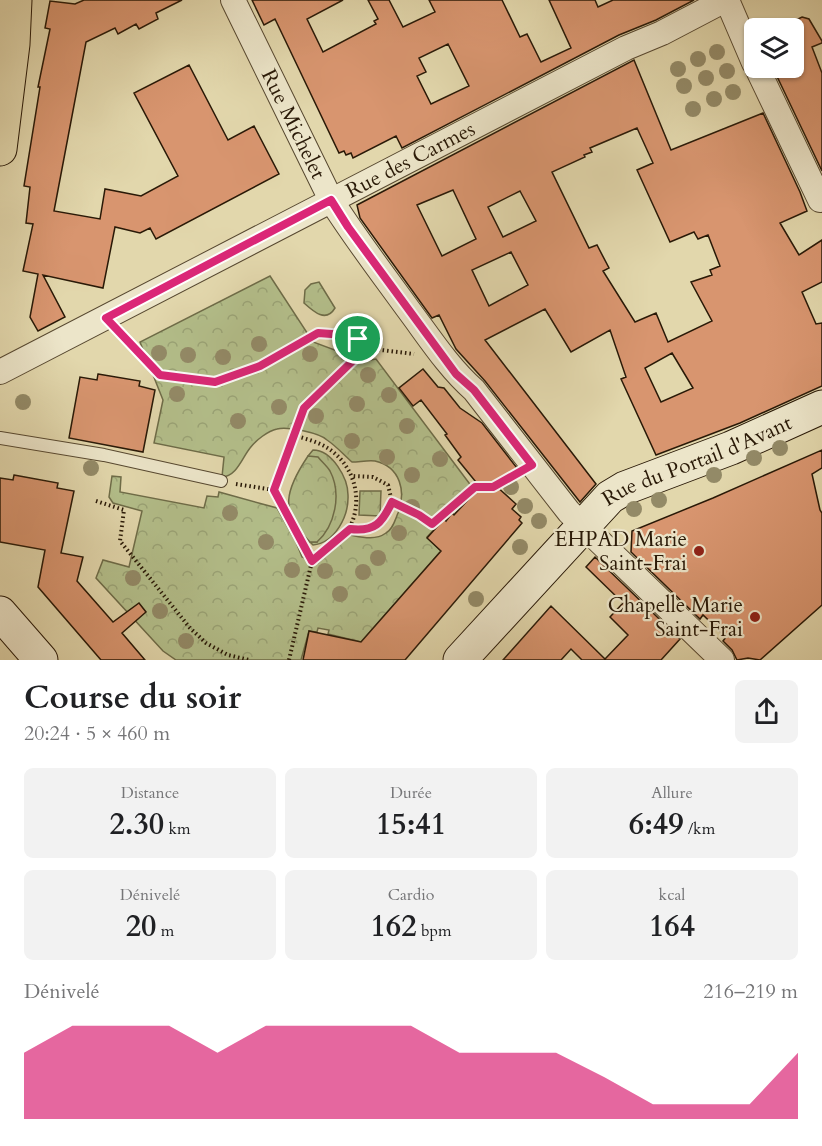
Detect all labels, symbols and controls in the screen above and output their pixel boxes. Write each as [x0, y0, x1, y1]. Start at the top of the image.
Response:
map controls [744, 18, 804, 78]
button: layers [744, 18, 804, 78]
street label: Rue Michelet [254, 64, 333, 184]
street label: Rue des Carmes [341, 115, 480, 206]
pin [332, 313, 383, 364]
icon: arrive [341, 322, 374, 355]
street label: Rue du Portail d'Avant [597, 408, 797, 513]
place label: EHPAD Marie Saint-Frai [554, 525, 687, 578]
marker: EHPAD Marie Saint-Frai [692, 544, 706, 558]
place label: Chapelle Marie Saint-Frai [608, 591, 743, 644]
marker: Chapelle Marie Saint-Frai [748, 610, 762, 624]
text: Course du soir [24, 675, 241, 720]
button: share [735, 680, 798, 743]
text: 20:24 · 5 × 460 m [24, 720, 170, 747]
text: Distance [121, 782, 179, 804]
text: Durée [390, 782, 432, 804]
text: Allure [651, 782, 693, 804]
text: 2.30 [109, 804, 164, 845]
text: 15:41 [376, 804, 446, 845]
text: 6:49 [629, 804, 684, 845]
text: km [164, 818, 191, 840]
text: /km [684, 818, 715, 840]
text: Dénivelé [120, 884, 180, 906]
text: Cardio [388, 884, 434, 906]
text: kcal [659, 884, 685, 906]
text: 20 [126, 906, 156, 947]
text: 162 [370, 906, 417, 947]
text: 164 [649, 906, 695, 947]
text: m [156, 920, 174, 942]
text: bpm [417, 920, 452, 942]
text: Dénivelé [24, 978, 100, 1005]
text: 216–219 m [703, 978, 798, 1005]

